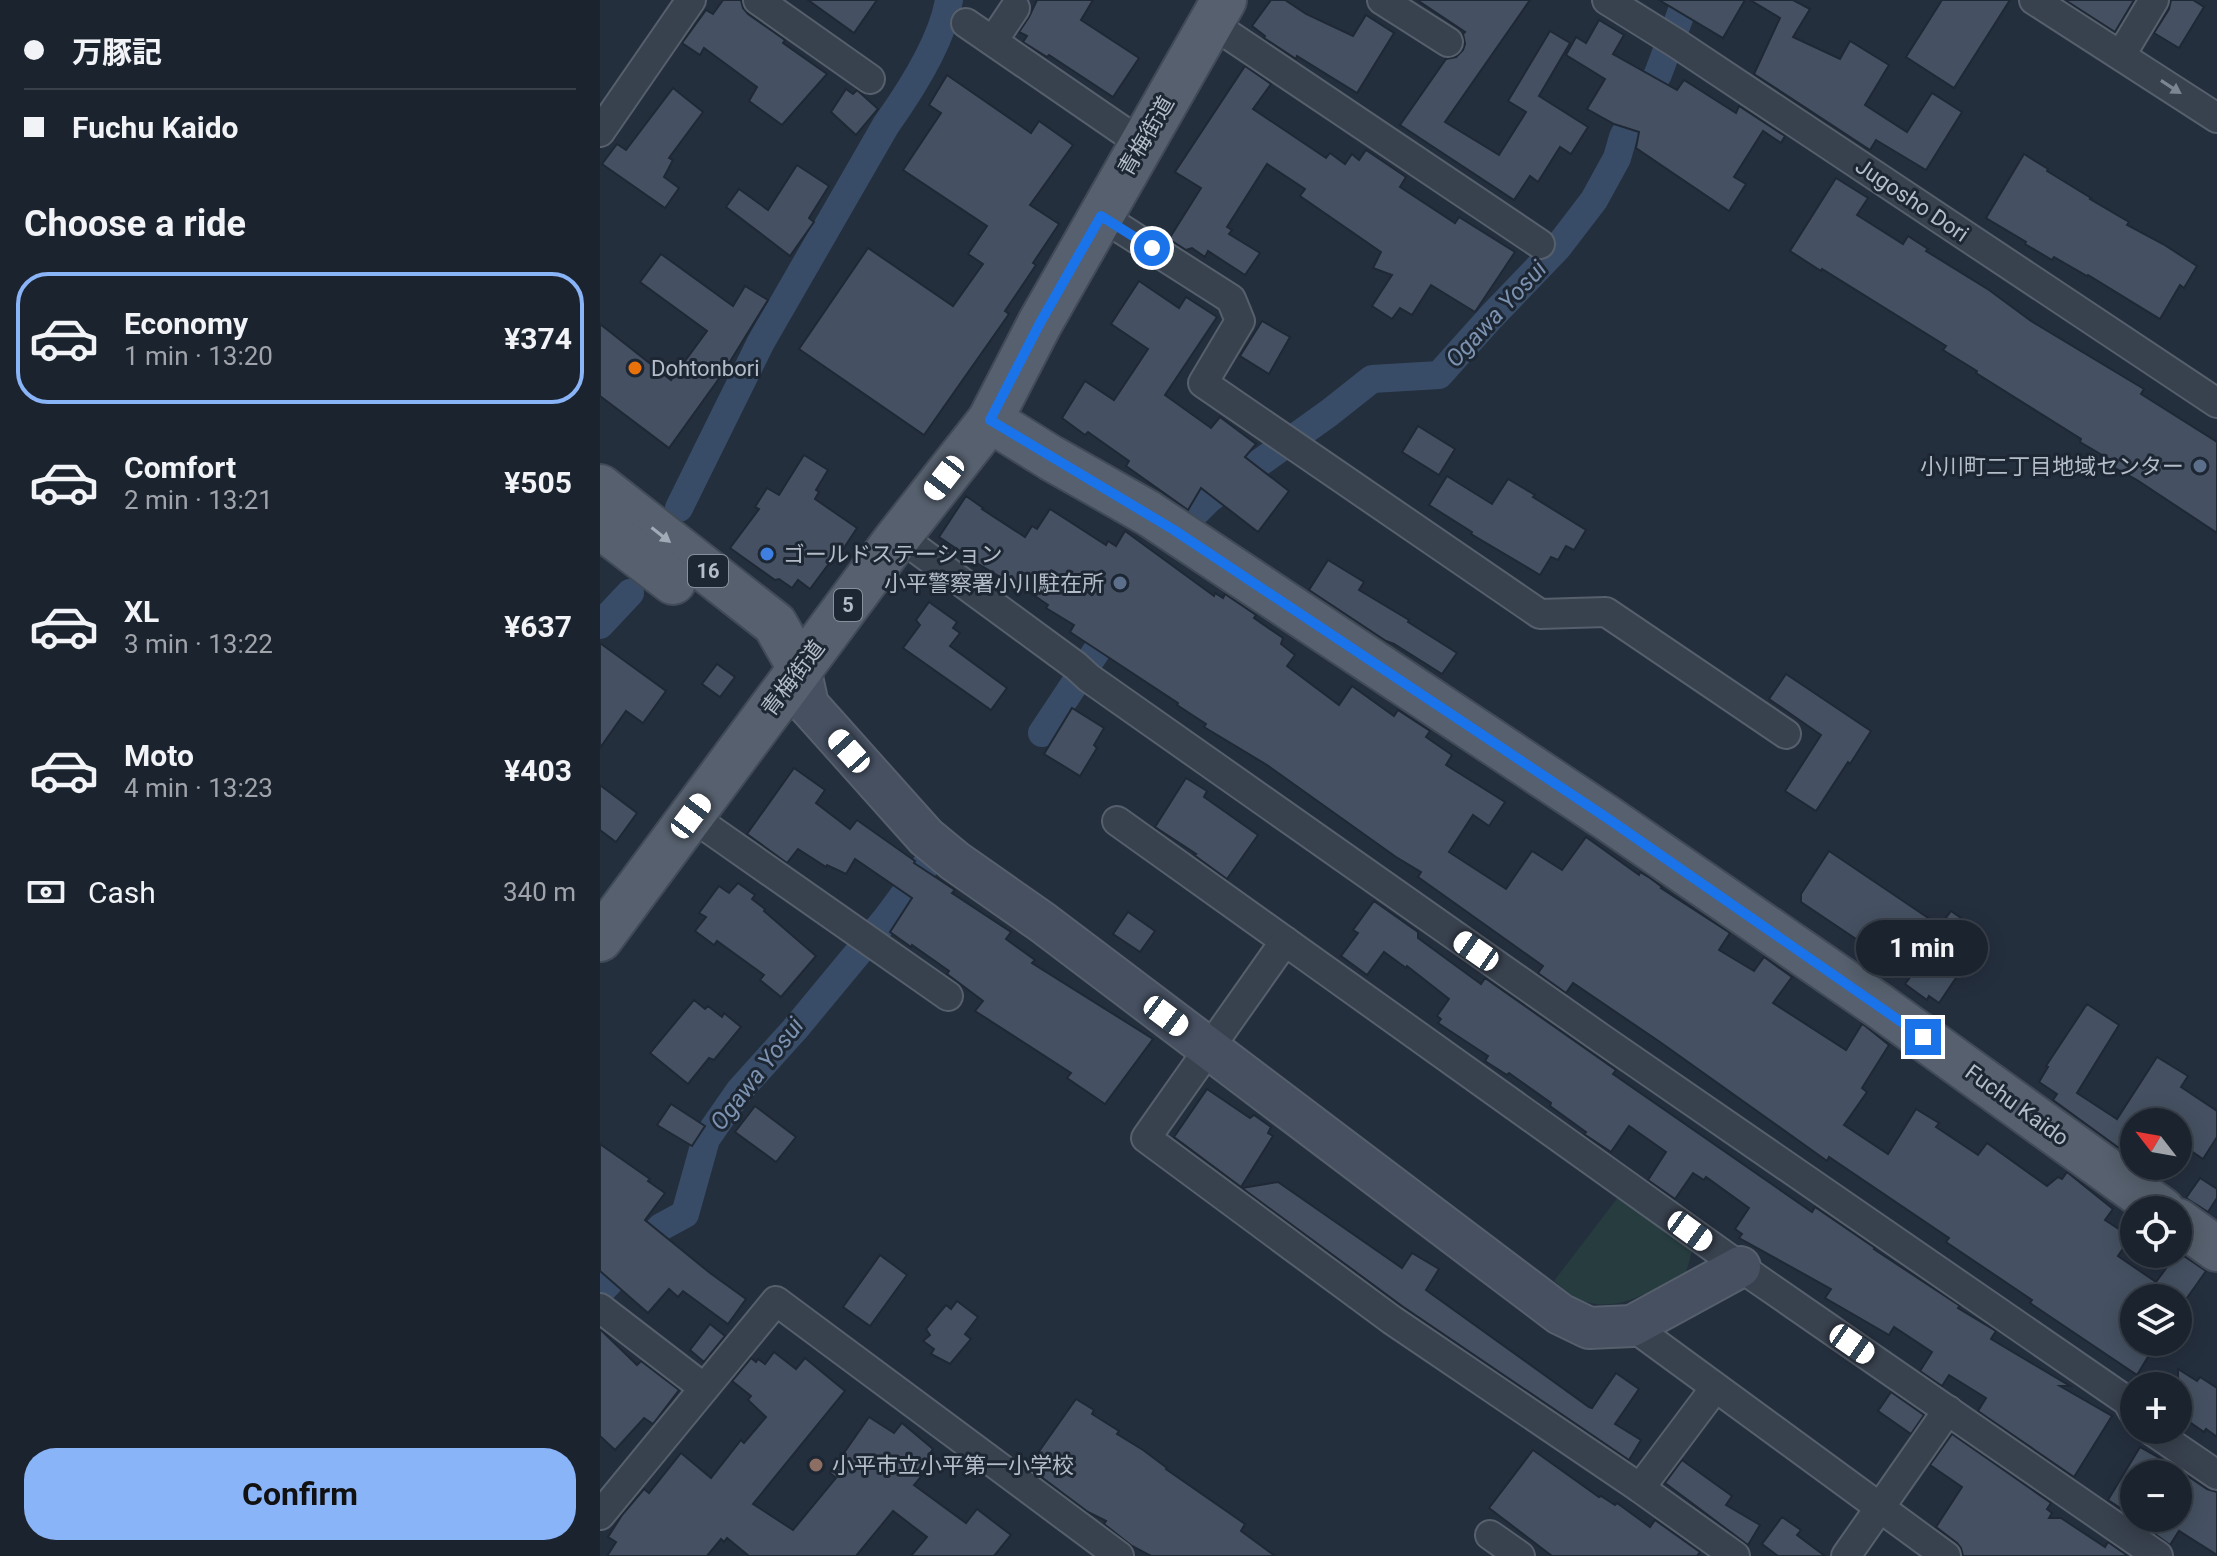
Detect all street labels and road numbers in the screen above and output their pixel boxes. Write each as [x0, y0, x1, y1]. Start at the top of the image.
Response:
street label: 青梅街道 [1113, 92, 1179, 180]
street label: Jugosho Dori [1851, 153, 1973, 247]
road number: 16 [688, 555, 728, 587]
road number: 5 [834, 589, 862, 621]
street label: 青梅街道 [757, 635, 829, 721]
street label: Fuchu Kaido [1961, 1059, 2073, 1151]

